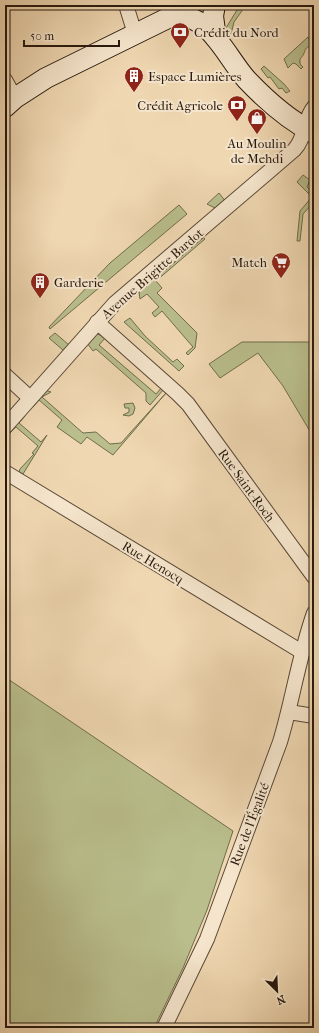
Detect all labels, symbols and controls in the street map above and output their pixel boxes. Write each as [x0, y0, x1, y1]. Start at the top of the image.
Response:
bank icon: Crédit du Nord [169, 21, 191, 49]
scale bar [24, 22, 119, 48]
place label: Crédit du Nord [194, 25, 280, 40]
text: 50 m [30, 29, 54, 43]
building icon: Espace Lumières [123, 65, 145, 93]
place label: Espace Lumières [148, 69, 242, 84]
bank icon: Crédit Agricole [226, 94, 248, 122]
place label: Crédit Agricole [137, 98, 224, 113]
shop icon: Au Moulin de Mehdi [246, 107, 268, 135]
place label: Au Moulin de Mehdi [227, 136, 287, 166]
street label: Avenue Brigitte Bardot [98, 225, 207, 322]
supermarket icon: Match [270, 251, 292, 279]
place label: Match [231, 255, 268, 270]
building icon: Garderie [29, 271, 51, 299]
place label: Garderie [54, 275, 104, 290]
street label: Rue Saint-Roch [215, 446, 279, 525]
street label: Rue Henocq [119, 538, 186, 587]
street label: Rue de l'Égalité [227, 780, 272, 868]
north arrow [257, 971, 297, 1011]
text: N [274, 992, 287, 1008]

